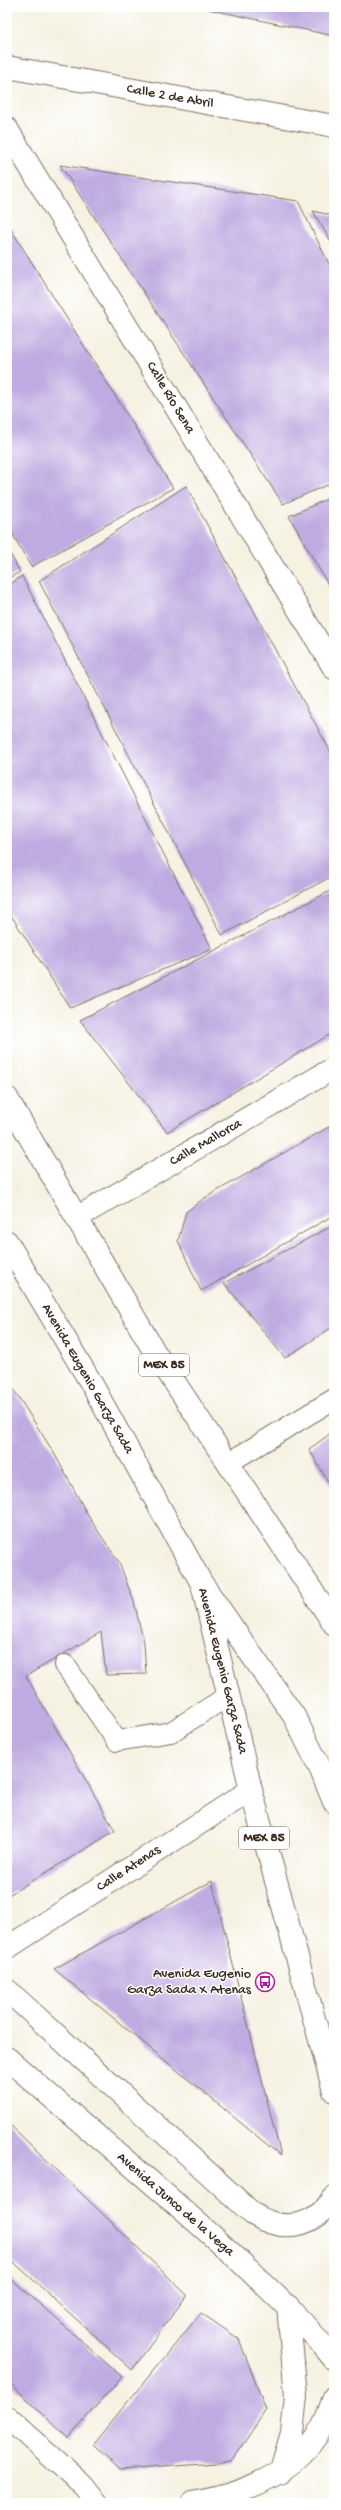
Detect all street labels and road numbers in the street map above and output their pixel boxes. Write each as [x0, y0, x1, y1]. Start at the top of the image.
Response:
street label: Calle 2 de Abril [125, 81, 215, 113]
street label: Calle Río Sena [142, 359, 199, 438]
street label: Calle Mallorca [167, 1115, 246, 1170]
street label: Avenida Eugenio Garza Sada [37, 1301, 138, 1458]
road number: MEX 85 [139, 1354, 189, 1376]
street label: Avenida Eugenio Garza Sada [193, 1586, 251, 1757]
road number: MEX 85 [239, 1827, 289, 1849]
street label: Calle Atenas [94, 1842, 165, 1896]
street label: Avenida Junco de la Vega [113, 2149, 238, 2262]

